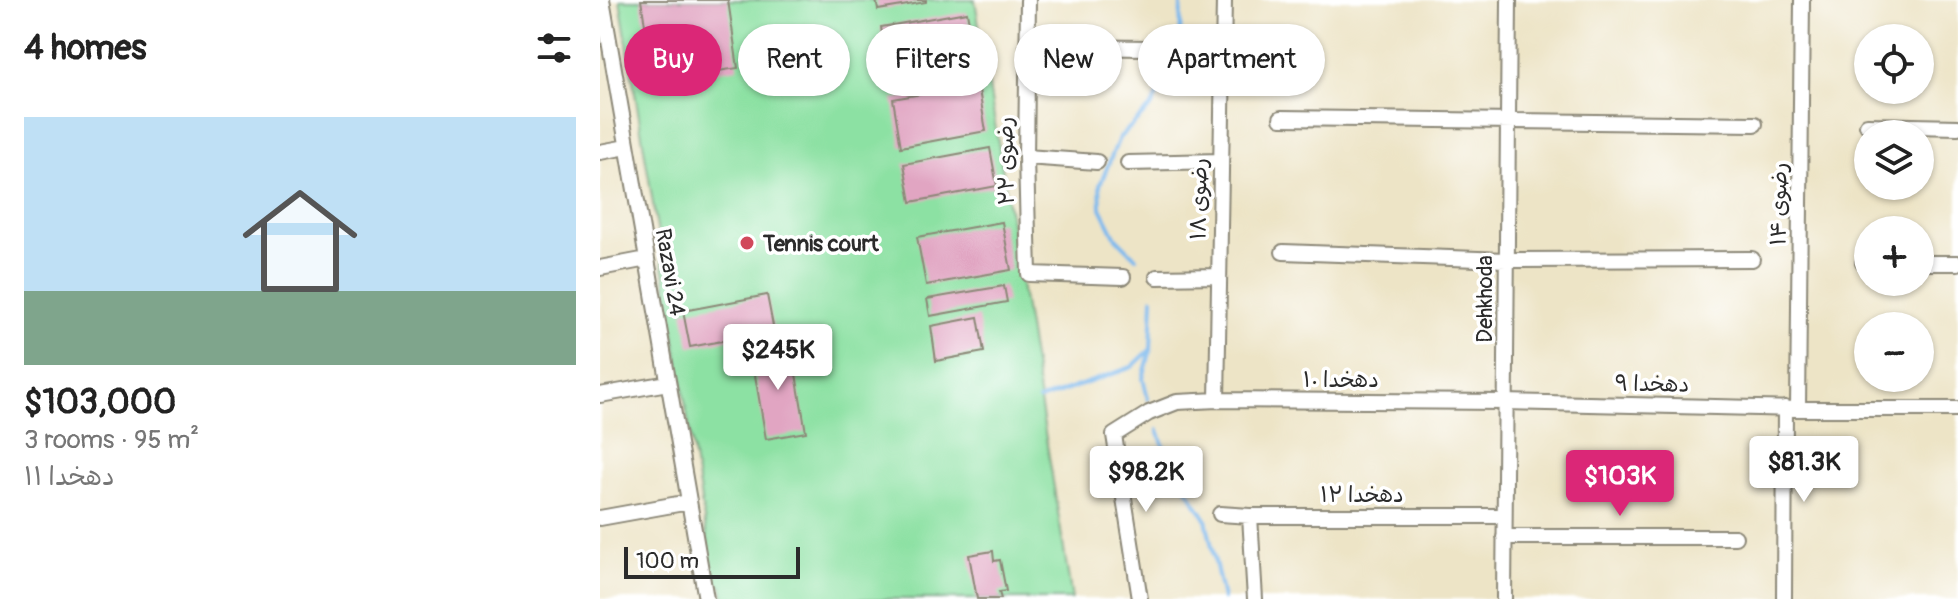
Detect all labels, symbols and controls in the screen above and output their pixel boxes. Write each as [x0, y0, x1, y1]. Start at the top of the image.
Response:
chip: Buy [624, 24, 722, 96]
chip: Rent [738, 24, 850, 96]
chip: Filters [866, 24, 998, 96]
chip: New [1014, 24, 1122, 96]
chip: Apartment [1138, 24, 1325, 96]
map controls [1854, 24, 1934, 392]
button: locate [1854, 24, 1934, 104]
icon: filters [532, 26, 576, 70]
text: 4 homes [24, 27, 146, 70]
street label: رضوی ۲۲ [991, 117, 1021, 205]
button: layers [1854, 120, 1934, 200]
street label: رضوی ۱۸ [1184, 158, 1214, 240]
street label: رضوی ۱۴ [1764, 162, 1794, 246]
icon: home [228, 169, 372, 313]
button: + [1854, 216, 1934, 296]
street label: Razavi 24 [649, 226, 692, 318]
place label: Tennis court [762, 230, 880, 258]
marker: Tennis court [738, 234, 756, 252]
street label: Dehkhoda [1471, 255, 1499, 343]
button: − [1854, 312, 1934, 392]
pin: $245K [722, 324, 834, 392]
text: $245K [741, 334, 815, 366]
street label: دهخدا ۱۰ [1303, 366, 1379, 394]
street label: دهخدا ۹ [1615, 369, 1689, 399]
text: $103,000 [24, 381, 176, 424]
text: 3 rooms · 95 m² [24, 424, 199, 456]
pin: $81.3K [1739, 436, 1869, 504]
pin: $98.2K [1081, 446, 1211, 514]
text: $81.3K [1767, 446, 1841, 478]
pin: $103K [1564, 450, 1676, 518]
text: $98.2K [1108, 456, 1184, 488]
text: $103K [1584, 460, 1656, 492]
text: دهخدا ۱۱ [24, 461, 115, 493]
street label: دهخدا ۱۲ [1320, 481, 1404, 509]
scale bar [624, 543, 800, 579]
text: 100 m [636, 547, 699, 575]

